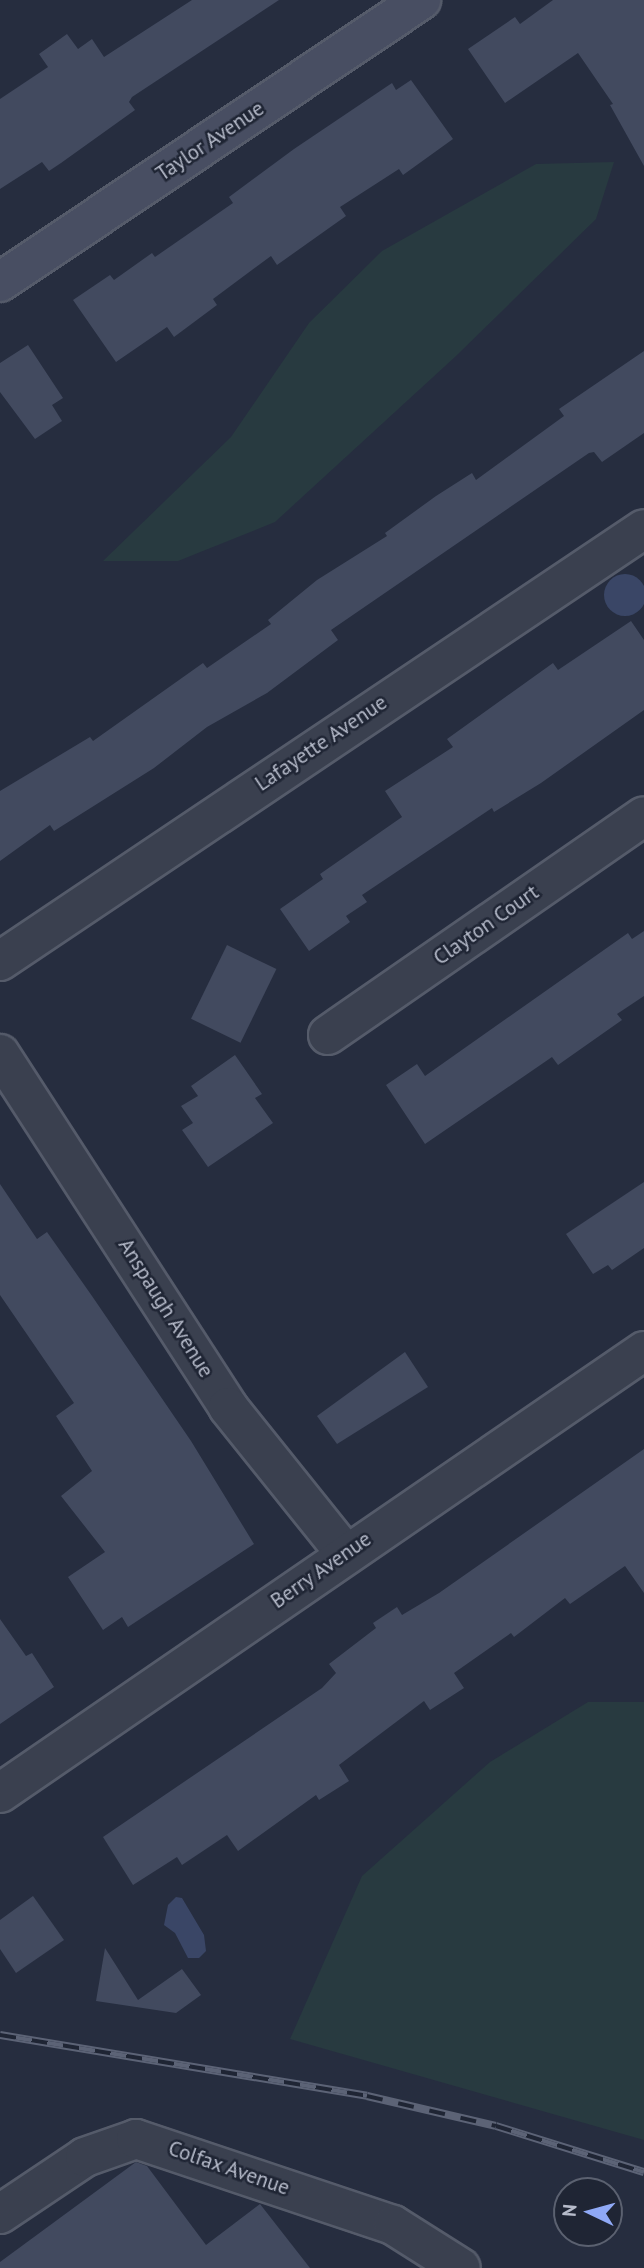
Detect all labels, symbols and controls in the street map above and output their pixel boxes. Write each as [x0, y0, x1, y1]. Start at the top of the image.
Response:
street label: Taylor Avenue [151, 96, 269, 186]
street label: Lafayette Avenue [250, 689, 392, 797]
street label: Clayton Court [429, 880, 543, 970]
street label: Anspaugh Avenue [113, 1234, 219, 1382]
street label: Berry Avenue [265, 1526, 377, 1614]
street label: Colfax Avenue [164, 2135, 294, 2201]
north arrow [553, 2177, 623, 2247]
text: N [557, 2203, 582, 2218]

